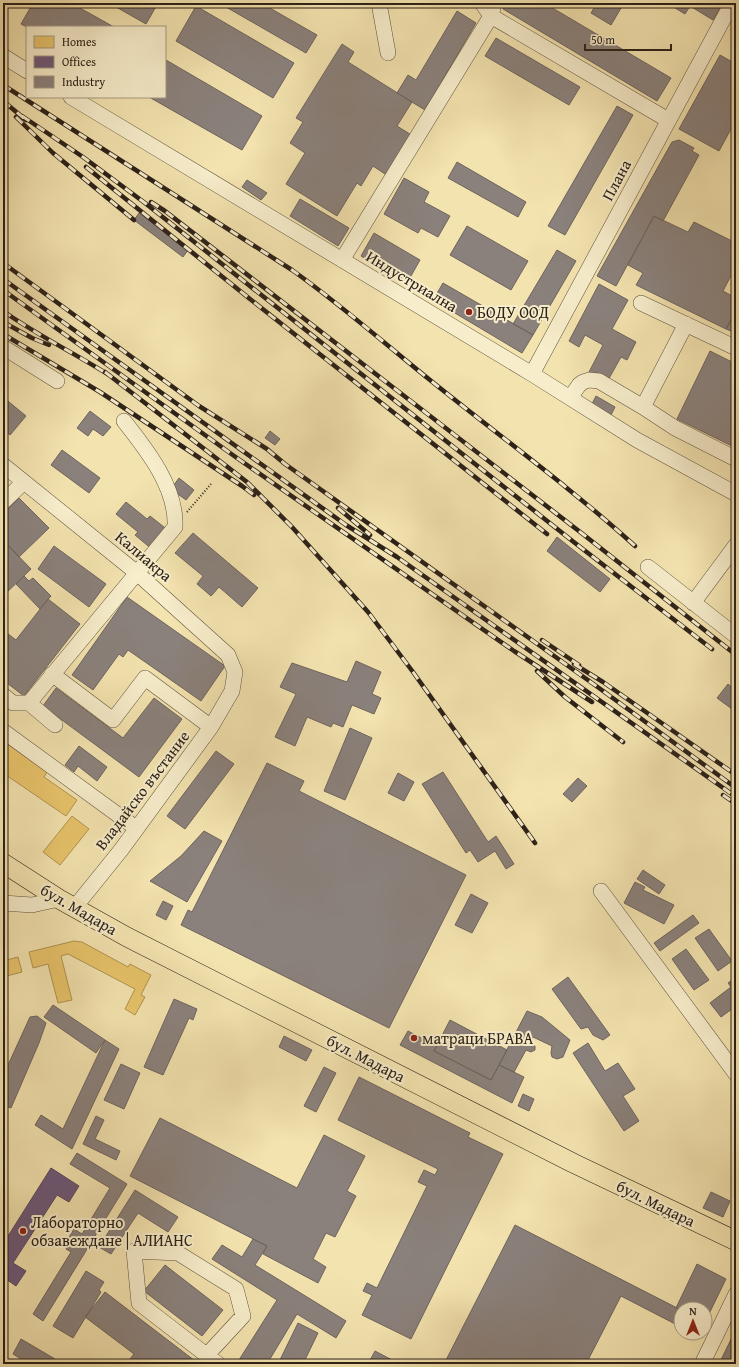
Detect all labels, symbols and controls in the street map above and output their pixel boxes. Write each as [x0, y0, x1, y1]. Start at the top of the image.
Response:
legend [26, 26, 166, 98]
scale bar [585, 26, 671, 52]
text: 50 m [591, 31, 615, 48]
text: Homes [62, 33, 97, 50]
text: Offices [62, 53, 96, 70]
text: Industry [62, 73, 105, 90]
street label: Плана [595, 155, 637, 205]
street label: Индустриална [362, 244, 463, 318]
place label: БОДУ ООД [477, 300, 549, 324]
marker: БОДУ ООД [464, 307, 474, 317]
street label: Калиакра [110, 525, 178, 587]
street label: Владайско въстание [89, 725, 195, 855]
street label: бул. Мадара [36, 877, 122, 941]
place label: матраци БРАВА [422, 1026, 534, 1050]
street label: бул. Мадара [323, 1028, 410, 1088]
marker: матраци БРАВА [409, 1033, 419, 1043]
street label: бул. Мадара [612, 1174, 700, 1233]
place label: Лабораторно обзавеждане | АЛИАНС [31, 1210, 193, 1252]
marker: Лабораторно обзавеждане | АЛИАНС [18, 1226, 28, 1236]
north arrow [673, 1301, 713, 1341]
text: N [689, 1303, 697, 1319]

